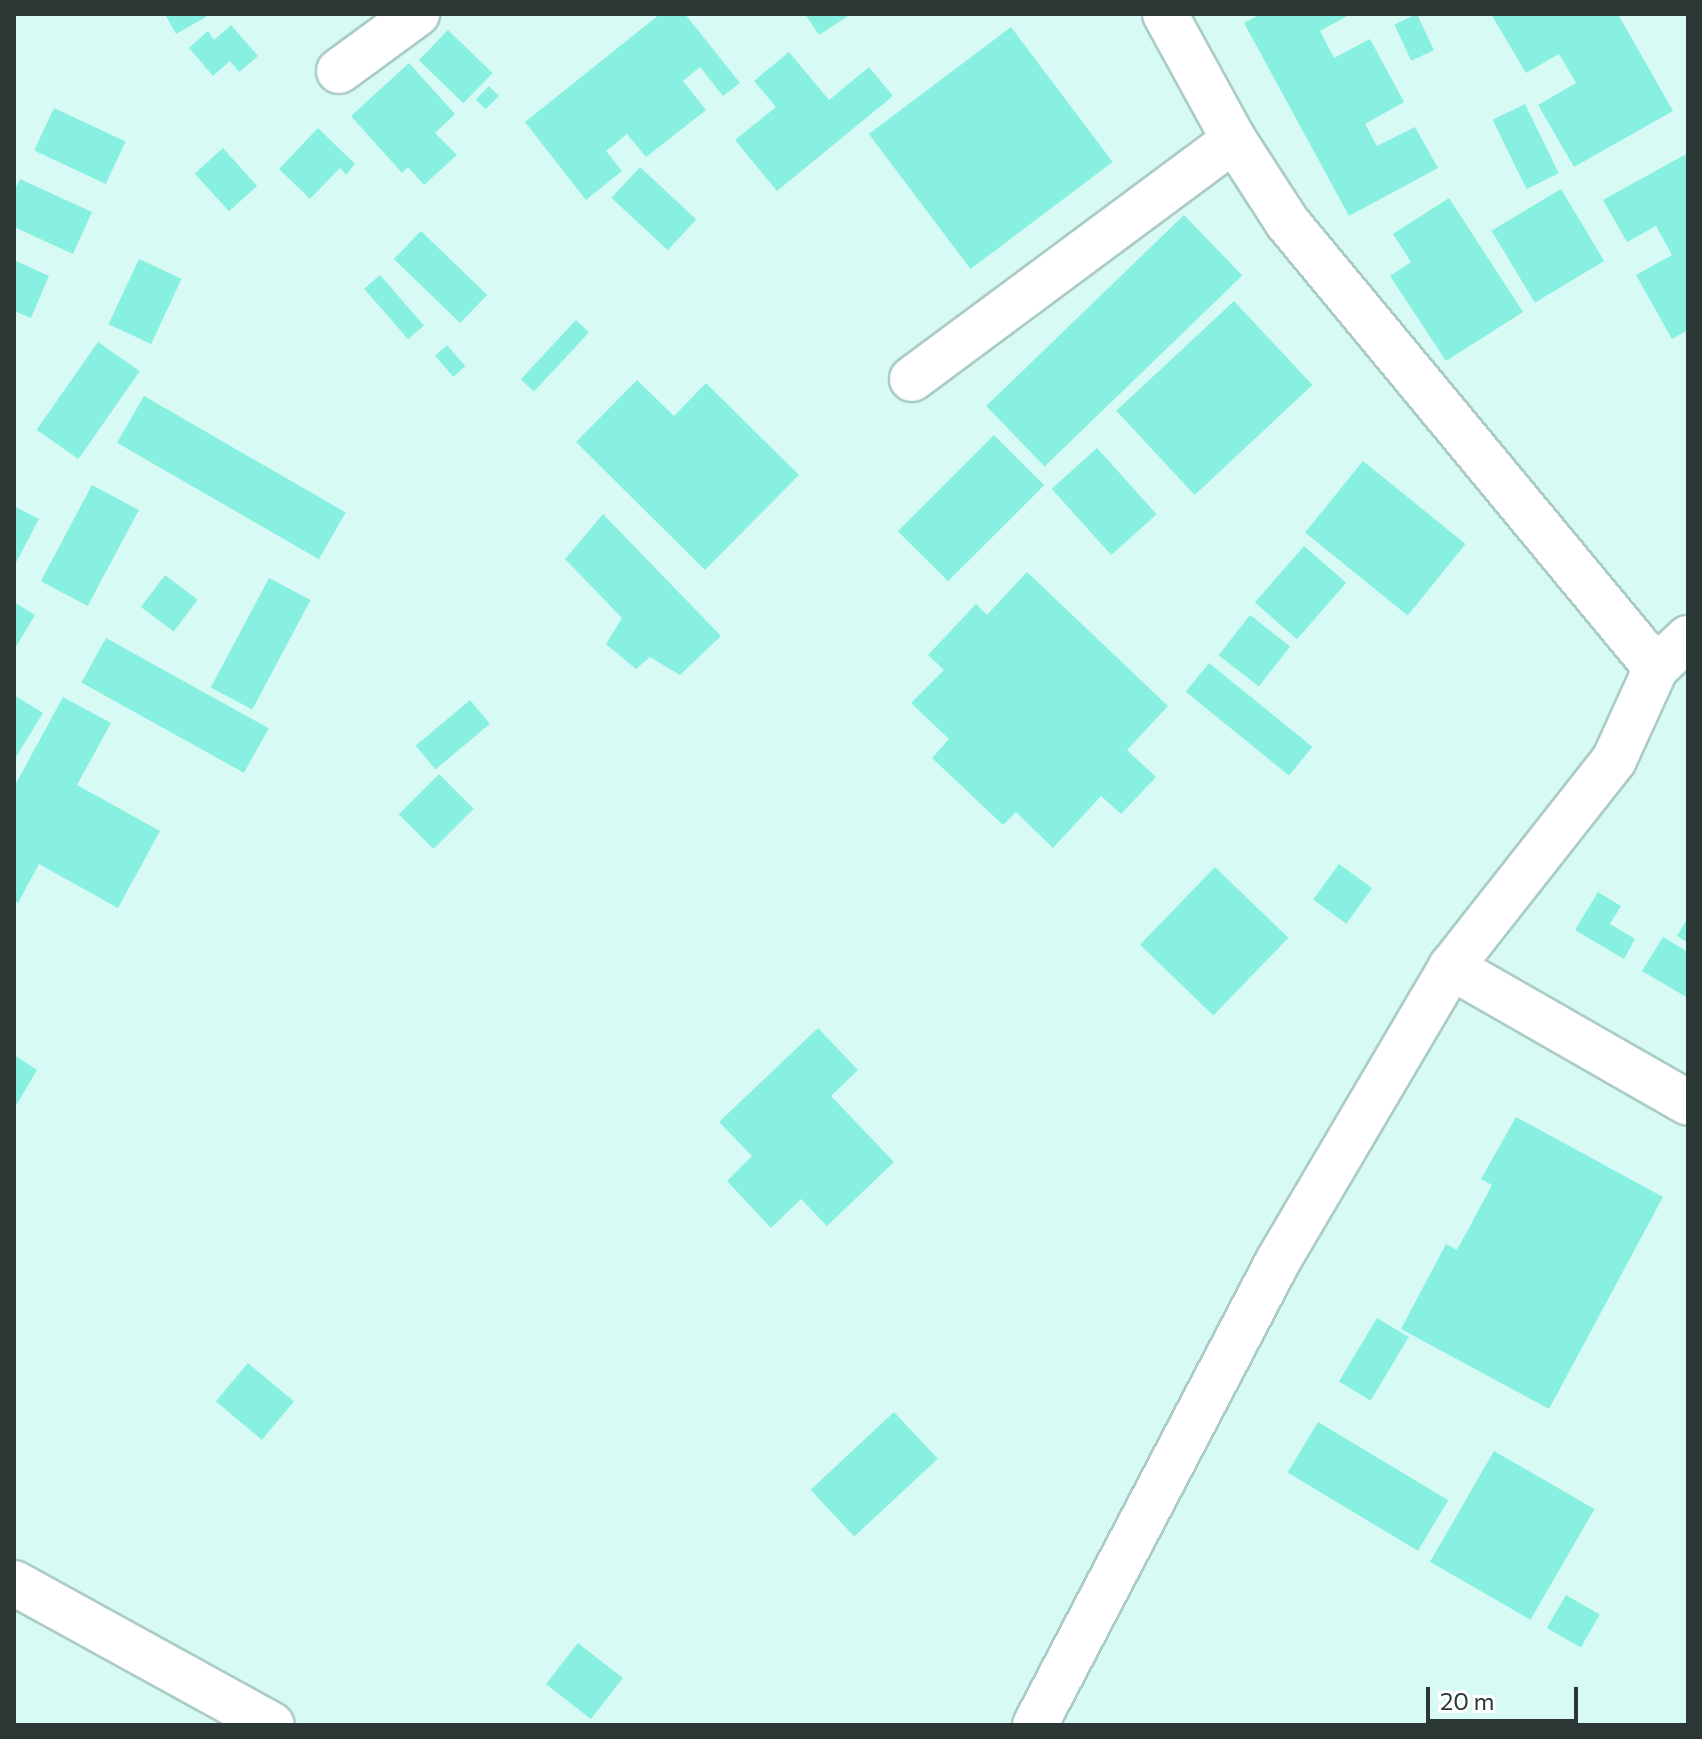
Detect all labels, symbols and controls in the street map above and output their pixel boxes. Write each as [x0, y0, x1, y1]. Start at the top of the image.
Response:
scale bar [1430, 1671, 1582, 1721]
text: 20 m [1440, 1686, 1494, 1715]

